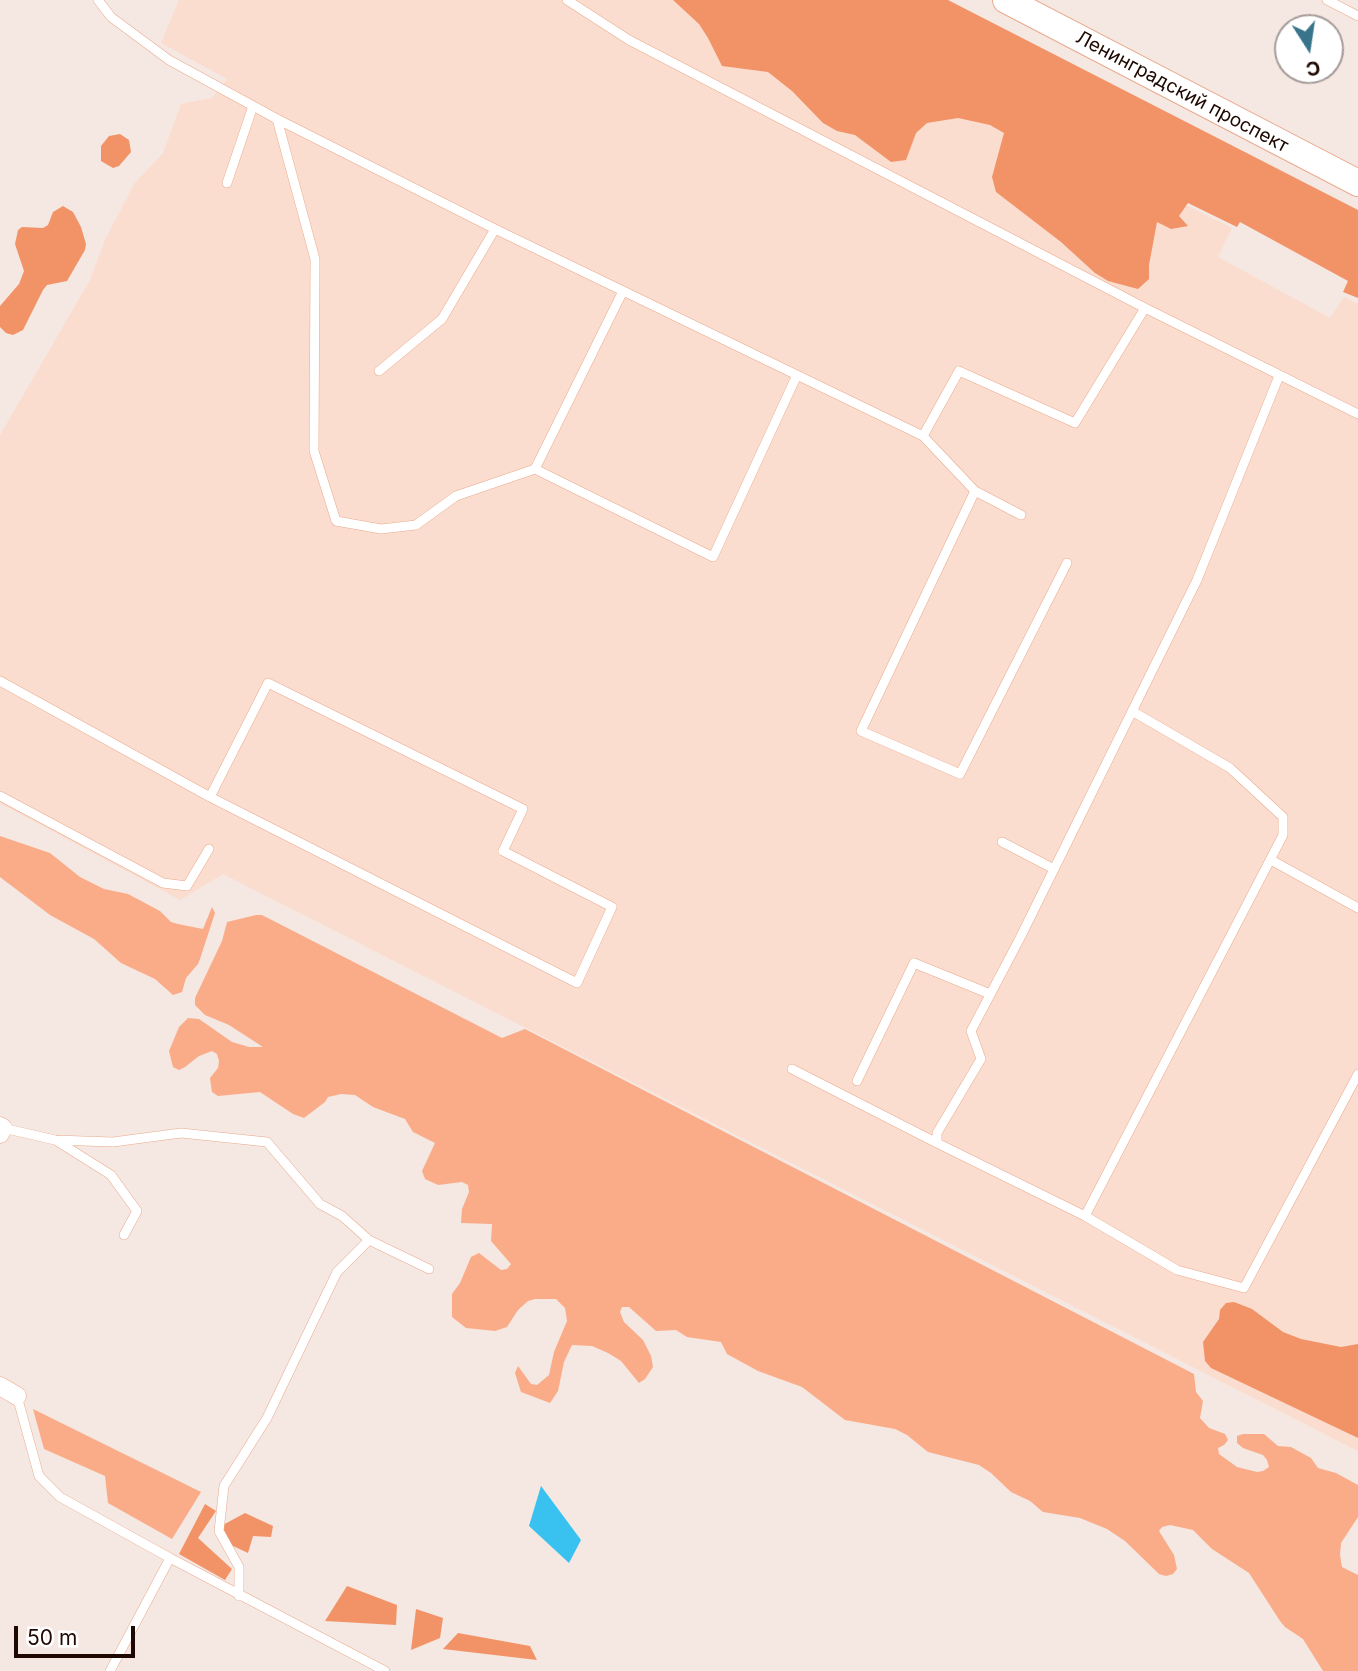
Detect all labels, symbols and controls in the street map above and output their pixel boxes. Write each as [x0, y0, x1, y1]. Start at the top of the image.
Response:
north arrow [1274, 14, 1344, 84]
street label: Ленинградский проспект [1072, 26, 1292, 158]
text: С [1304, 55, 1322, 81]
scale bar [18, 1612, 138, 1656]
text: 50 m [27, 1625, 77, 1650]

